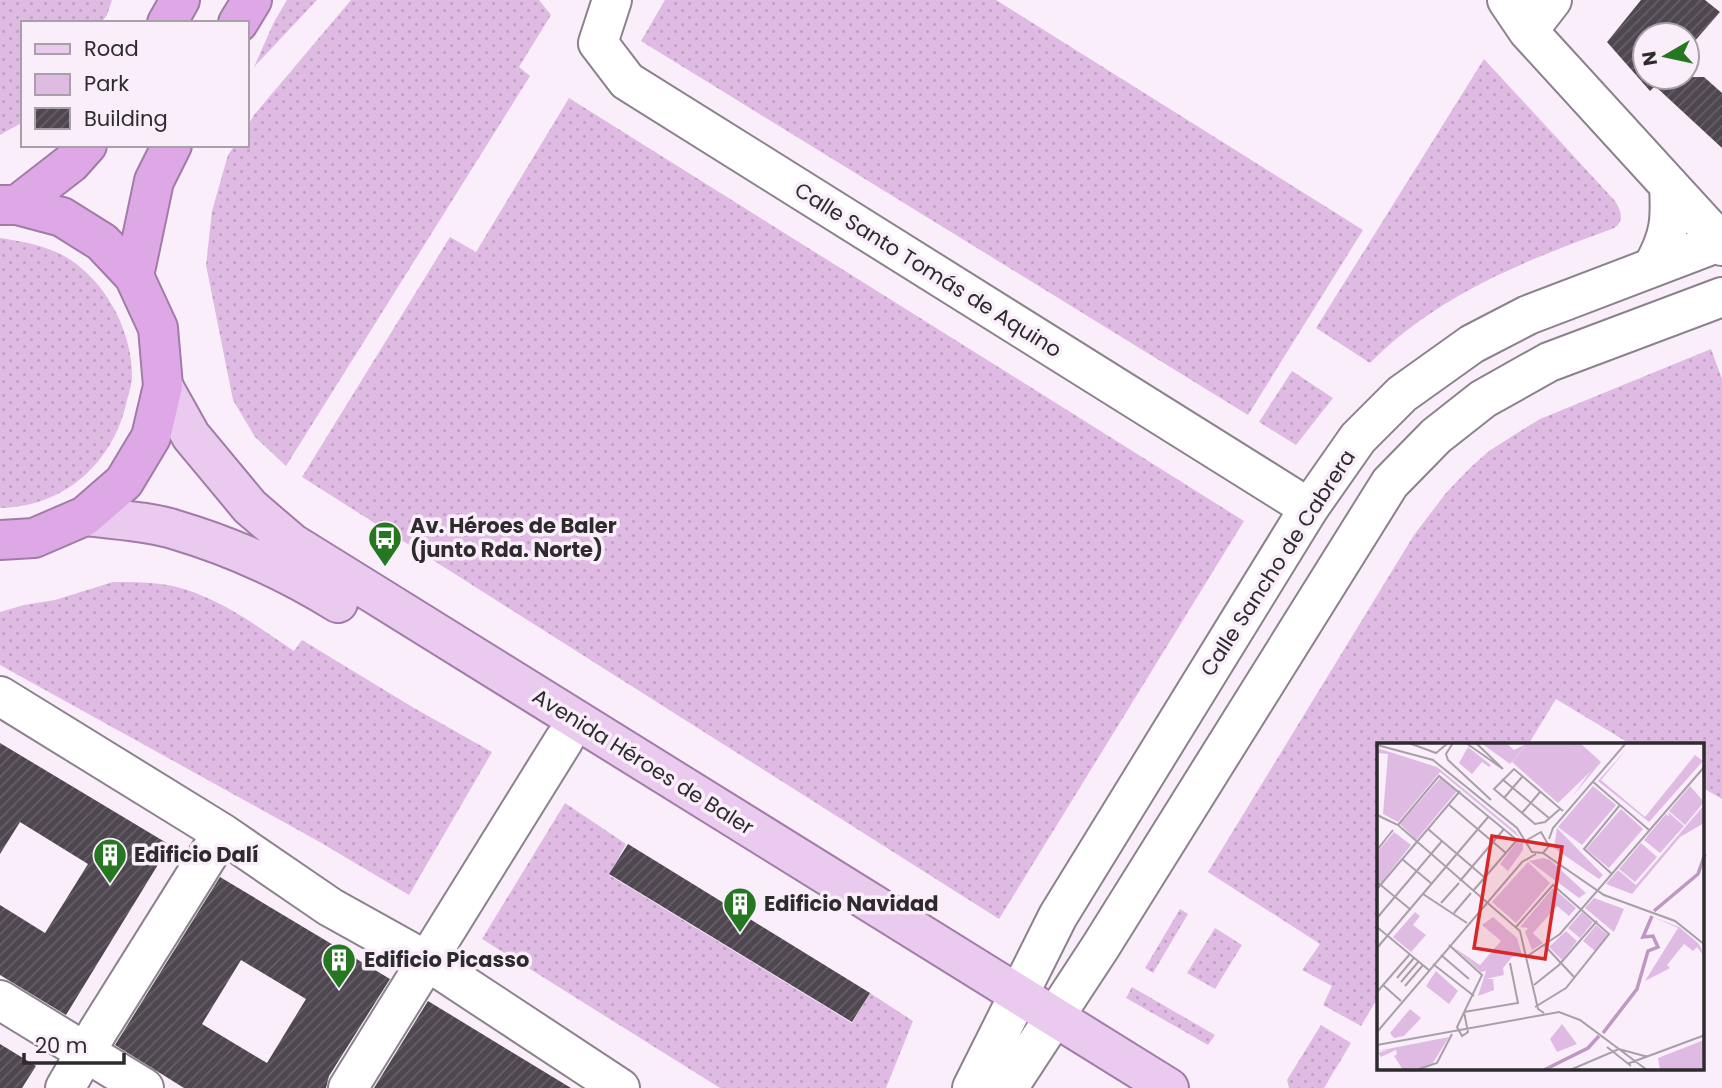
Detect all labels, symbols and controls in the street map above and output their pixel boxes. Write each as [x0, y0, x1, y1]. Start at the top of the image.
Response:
legend [21, 21, 248, 147]
north arrow [1631, 21, 1701, 91]
text: Road [84, 34, 139, 63]
text: N [1635, 49, 1664, 68]
text: Park [84, 69, 129, 98]
text: Building [84, 104, 168, 133]
street label: Calle Santo Tomás de Aquino [789, 175, 1067, 364]
street label: Calle Sancho de Cabrera [1193, 444, 1362, 682]
place label: Av. Héroes de Baler (junto Rda. Norte) [410, 511, 617, 564]
bus stop icon: Av. Héroes de Baler (junto Rda. Norte) [366, 519, 404, 568]
street label: Avenida Héroes de Baler [527, 681, 760, 842]
inset map [1377, 743, 1704, 1070]
building icon: Edificio Dalí [91, 836, 129, 885]
place label: Edificio Dalí [134, 840, 259, 869]
building icon: Edificio Navidad [721, 885, 759, 934]
place label: Edificio Navidad [764, 889, 938, 918]
building icon: Edificio Picasso [320, 941, 358, 990]
place label: Edificio Picasso [364, 945, 529, 974]
scale bar [24, 1021, 124, 1066]
text: 20 m [35, 1031, 88, 1060]

